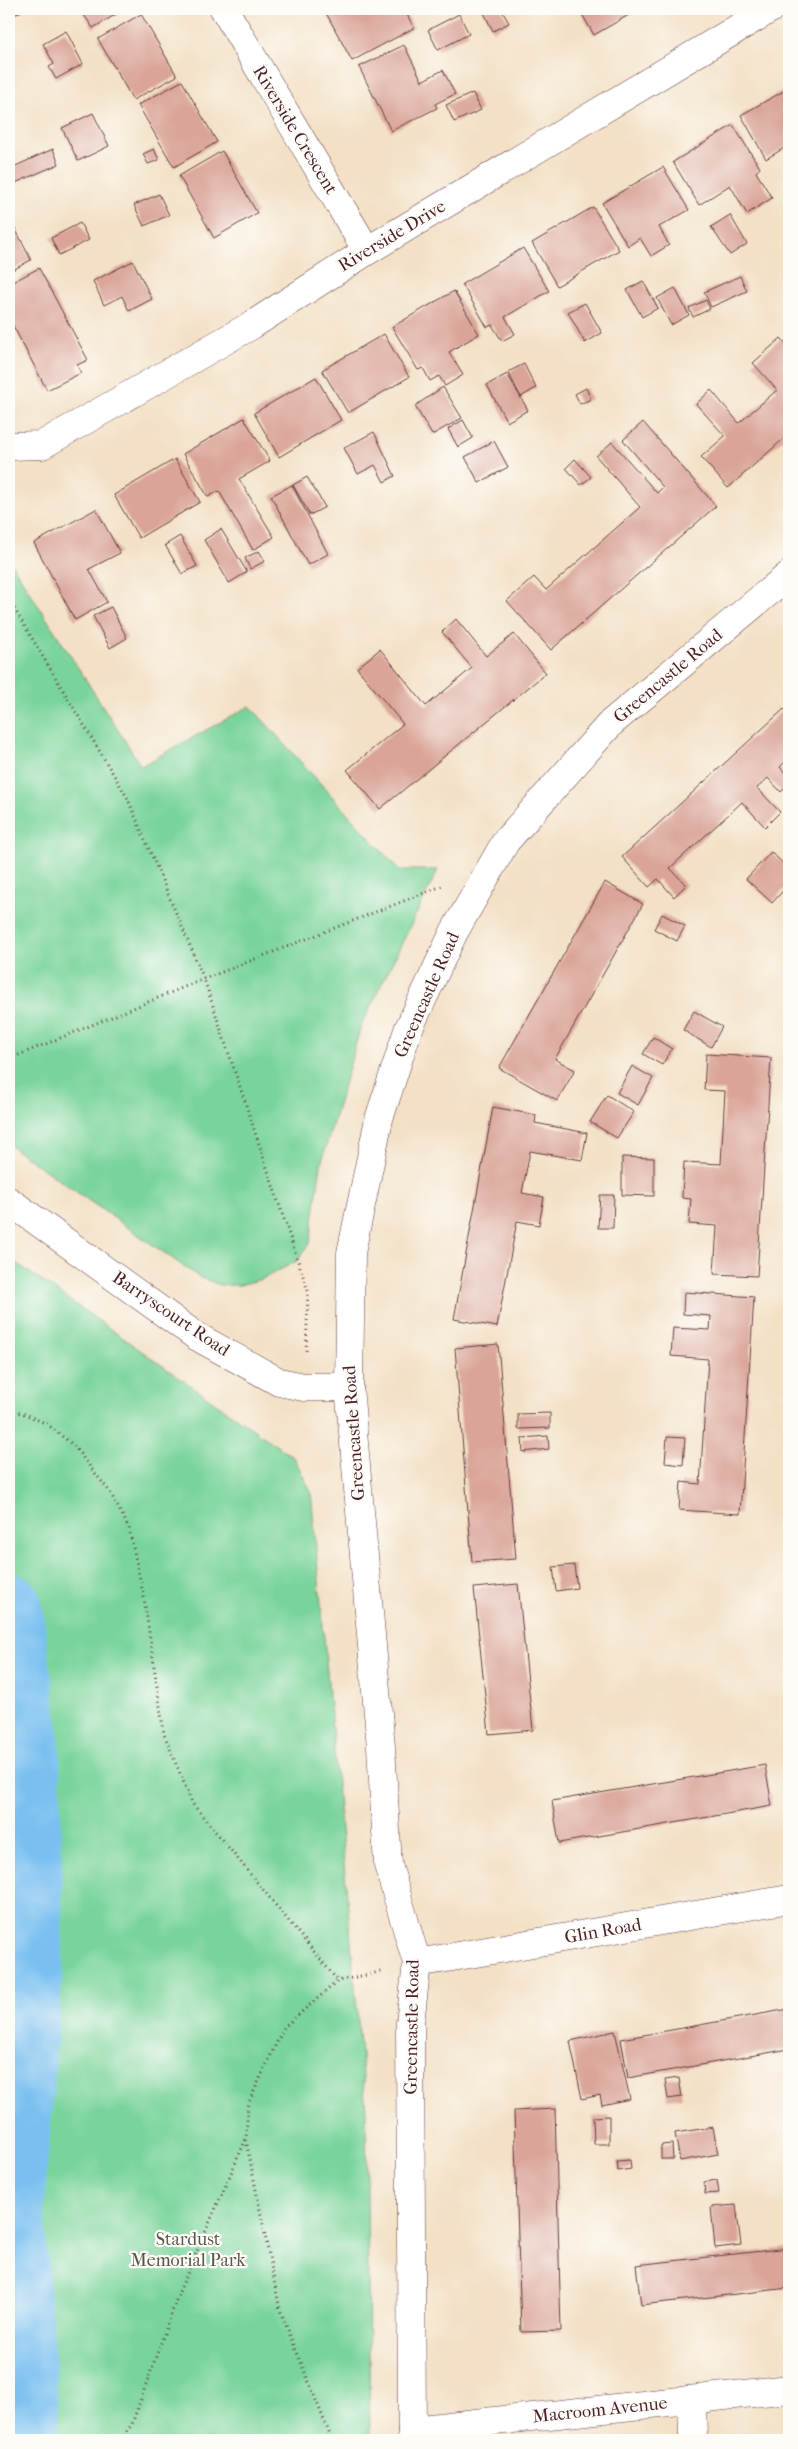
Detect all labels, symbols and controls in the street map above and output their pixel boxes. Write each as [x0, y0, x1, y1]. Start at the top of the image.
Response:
street label: Riverside Crescent [248, 62, 342, 199]
street label: Riverside Drive [334, 196, 450, 276]
street label: Greencastle Road [609, 624, 727, 728]
street label: Greencastle Road [390, 929, 464, 1061]
street label: Barryscourt Road [108, 1267, 234, 1361]
street label: Greencastle Road [339, 1365, 369, 1501]
street label: Glin Road [563, 1914, 643, 1948]
street label: Greencastle Road [400, 1959, 424, 2095]
park label: Stardust Memorial Park [131, 2229, 246, 2271]
street label: Macroom Avenue [532, 2392, 669, 2428]

